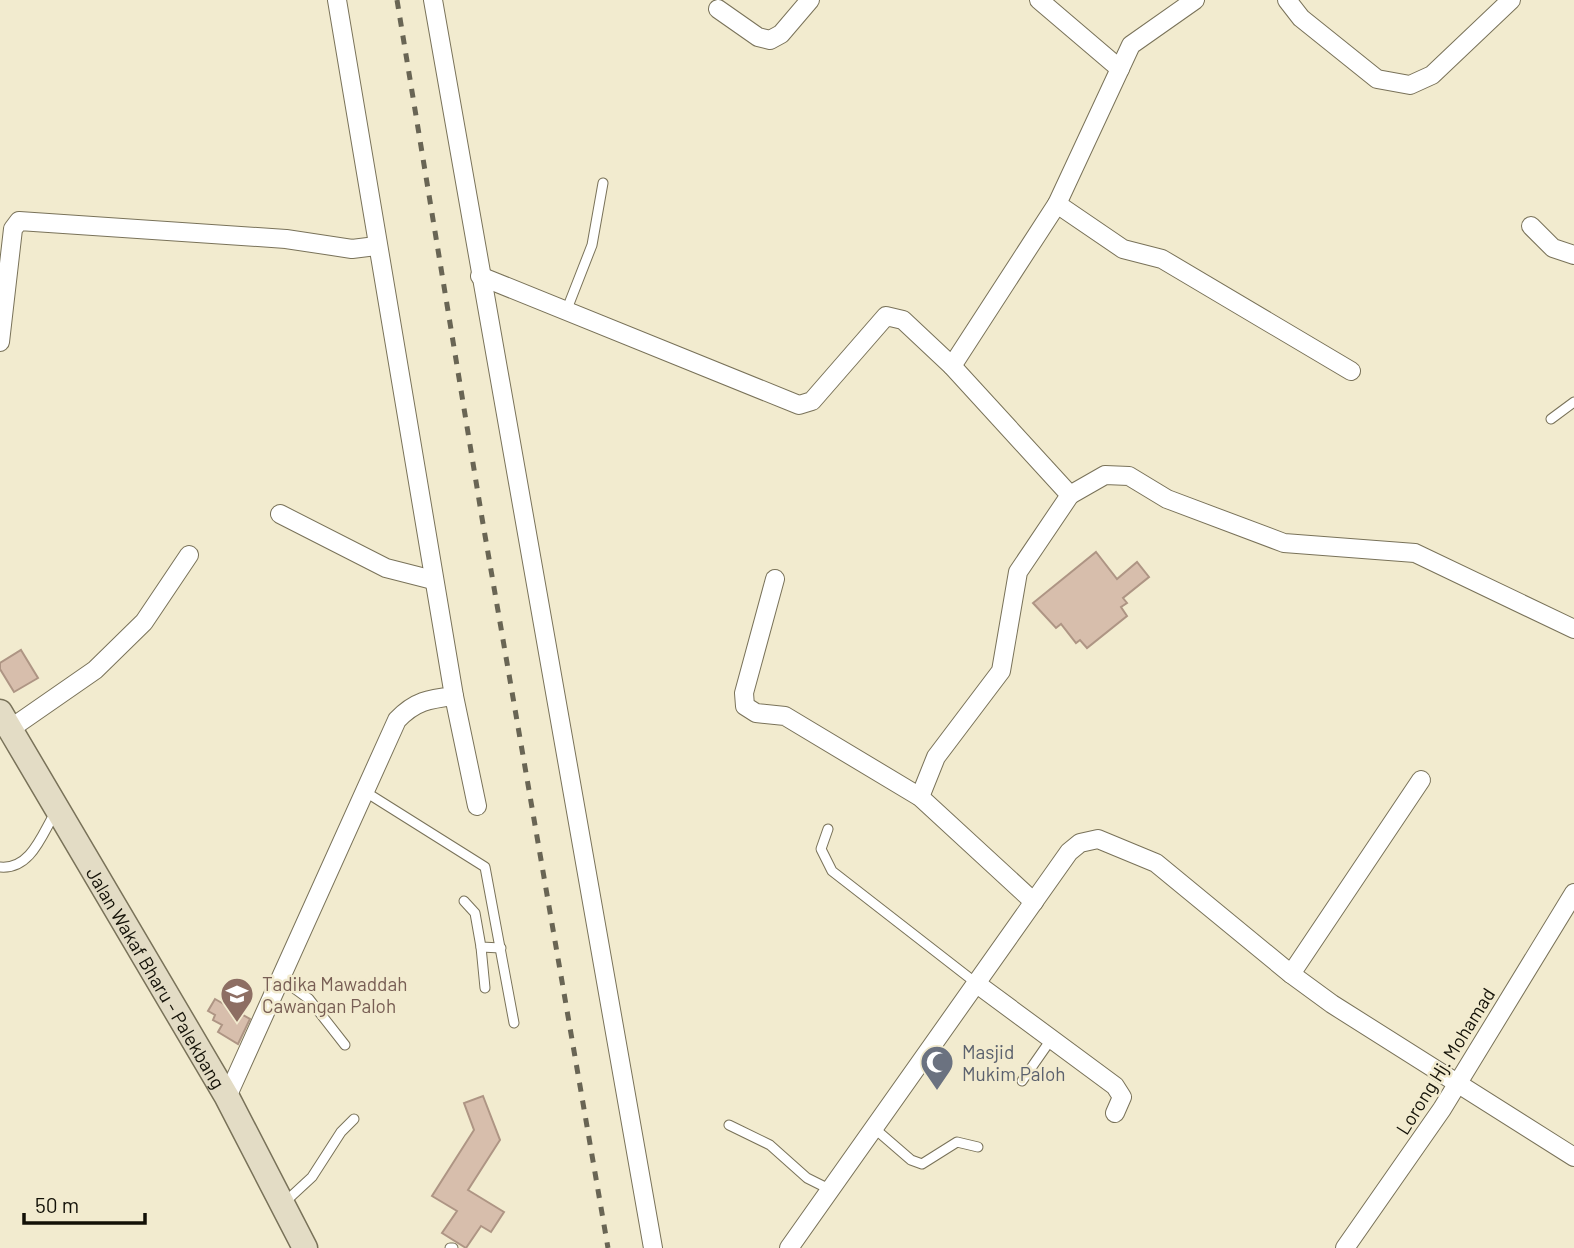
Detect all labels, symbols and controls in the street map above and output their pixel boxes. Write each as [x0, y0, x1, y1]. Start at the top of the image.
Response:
street label: Jalan Wakaf Bharu - Palekbang [82, 862, 231, 1092]
place label: Tadika Mawaddah Cawangan Paloh [262, 972, 407, 1017]
school or university icon: Tadika Mawaddah Cawangan Paloh [218, 975, 256, 1024]
street label: Lorong Hj. Mohamad [1391, 984, 1499, 1138]
place label: Masjid Mukim Paloh [962, 1040, 1066, 1085]
mosque icon: Masjid Mukim Paloh [918, 1043, 956, 1092]
scale bar [24, 1182, 145, 1226]
text: 50 m [35, 1192, 79, 1217]

